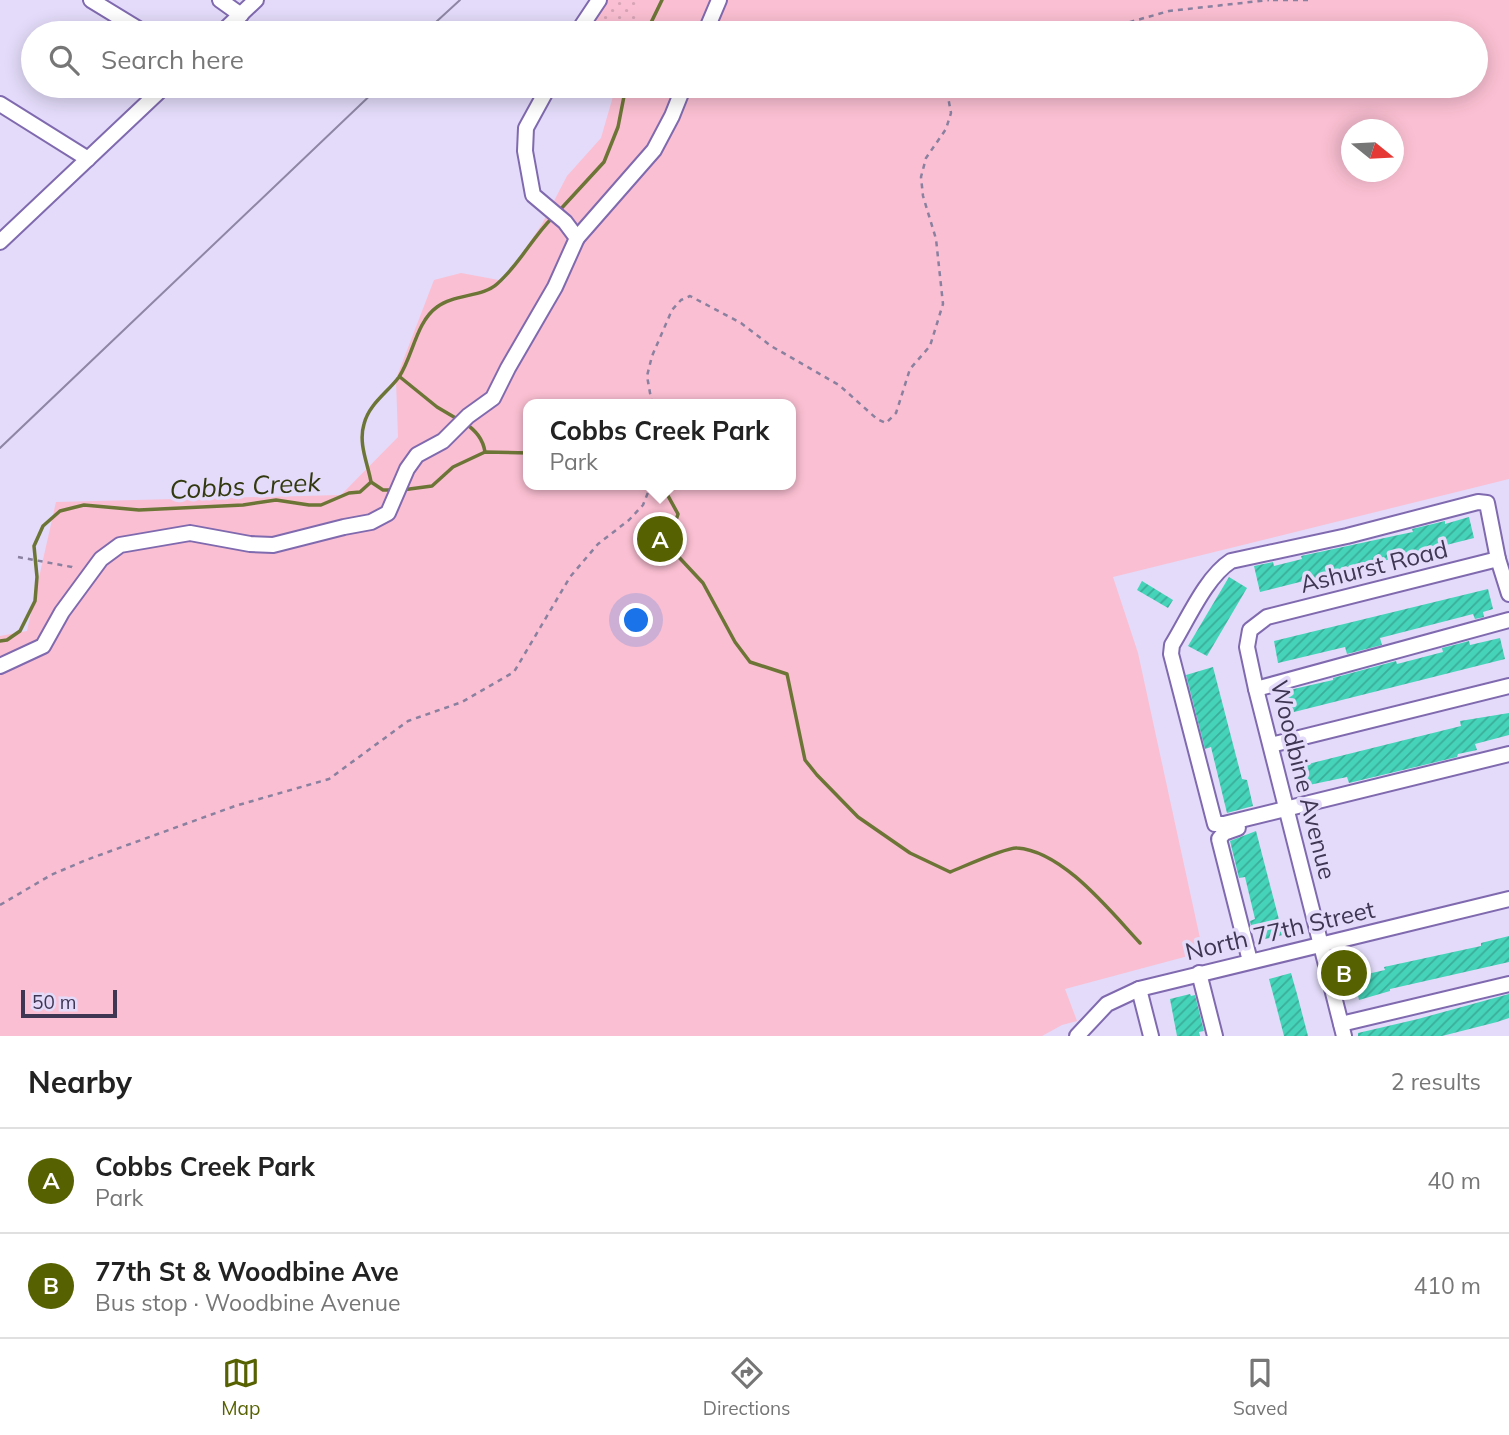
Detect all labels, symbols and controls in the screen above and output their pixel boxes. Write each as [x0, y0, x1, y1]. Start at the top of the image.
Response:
search box [21, 21, 1488, 98]
icon: search [45, 41, 83, 79]
text: Search here [101, 43, 244, 76]
north arrow [1341, 119, 1404, 182]
popup [523, 399, 796, 490]
text: Cobbs Creek Park [550, 414, 769, 447]
text: Park [550, 447, 598, 476]
water label: Cobbs Creek [169, 465, 322, 506]
pin: A [637, 513, 683, 565]
street label: Ashurst Road [1297, 533, 1451, 599]
your location [619, 603, 653, 637]
street label: Woodbine Avenue [1265, 677, 1343, 882]
street label: North 77th Street [1182, 894, 1377, 966]
pin: B [1321, 947, 1367, 999]
scale bar [21, 987, 117, 1019]
text: 50 m [32, 990, 76, 1014]
text: Nearby [28, 1063, 132, 1101]
text: 2 results [1391, 1067, 1481, 1096]
text: Cobbs Creek Park [95, 1150, 315, 1183]
text: A [42, 1166, 60, 1195]
text: 40 m [1427, 1166, 1481, 1195]
text: Park [95, 1183, 143, 1212]
text: 77th St & Woodbine Ave [95, 1255, 399, 1288]
text: B [43, 1271, 59, 1300]
text: 410 m [1413, 1271, 1481, 1300]
text: Bus stop · Woodbine Avenue [95, 1288, 400, 1317]
tab: Map [221, 1354, 260, 1420]
tab: Directions [703, 1354, 791, 1420]
tab: Saved [1233, 1354, 1288, 1420]

